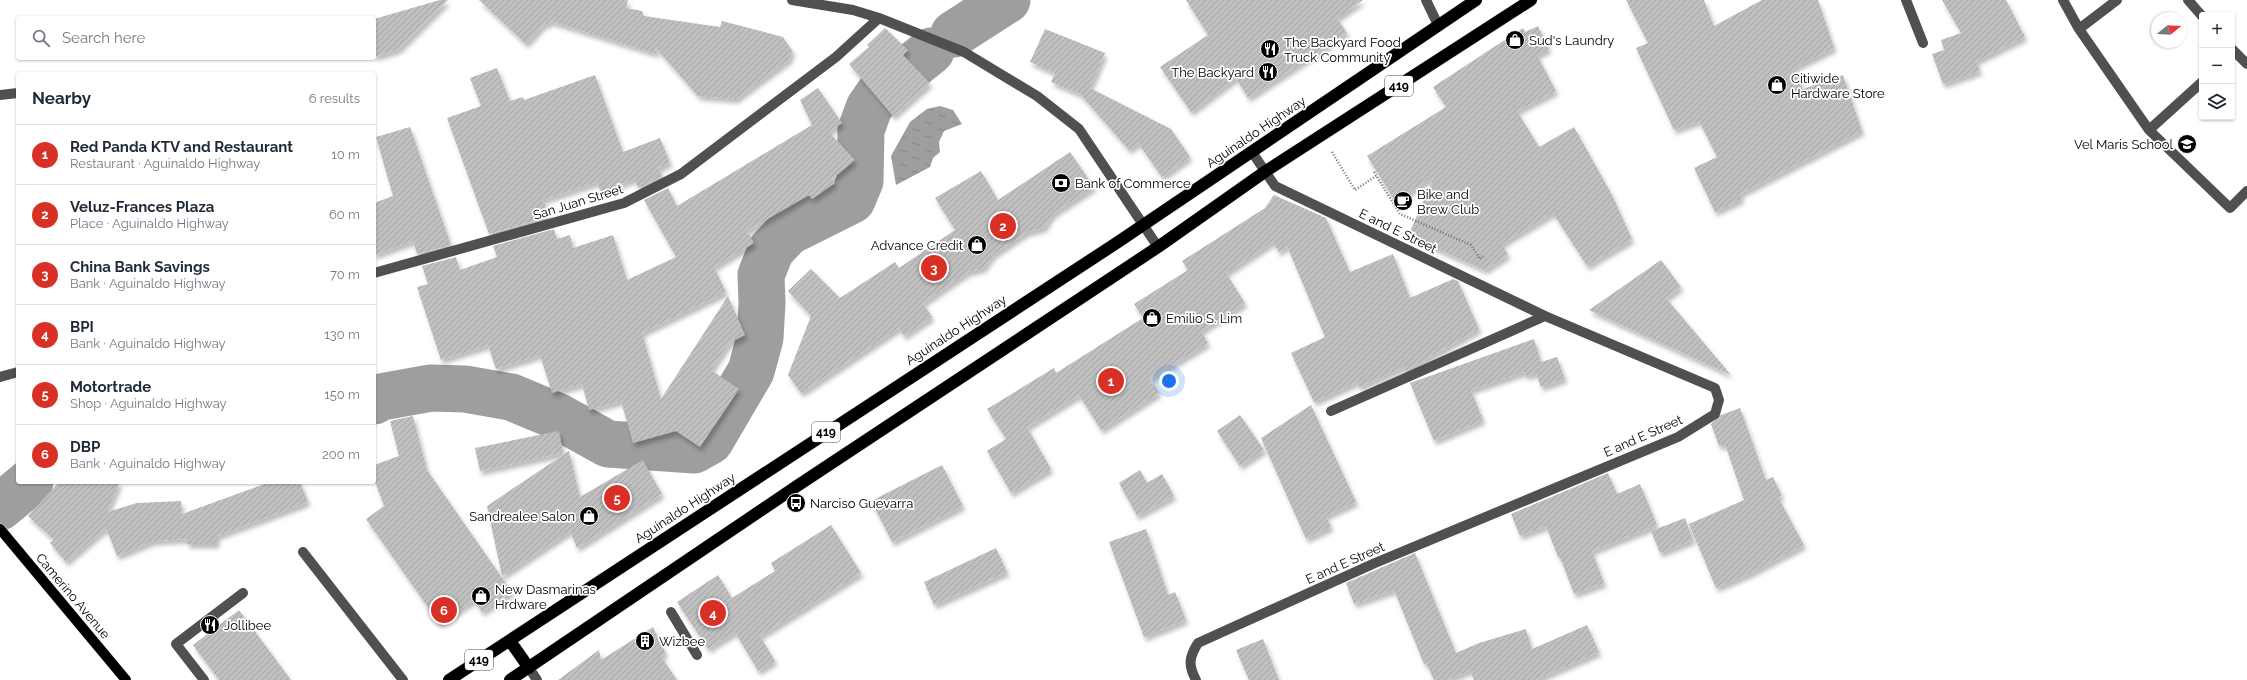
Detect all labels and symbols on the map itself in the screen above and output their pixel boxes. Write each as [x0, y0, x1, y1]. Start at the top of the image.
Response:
north arrow [2151, 12, 2187, 48]
shop icon: Sud's Laundry [1504, 29, 1526, 51]
place label: Sud's Laundry [1529, 33, 1614, 48]
place label: The Backyard Food Truck Community [1284, 35, 1401, 65]
restaurant icon: The Backyard Food Truck Community [1259, 38, 1281, 60]
restaurant icon: The Backyard [1257, 61, 1279, 83]
place label: The Backyard [1171, 65, 1254, 80]
place label: Citiwide Hardware Store [1791, 71, 1885, 101]
shop icon: Citiwide Hardware Store [1766, 74, 1788, 96]
road number: 419 [1385, 76, 1413, 96]
street label: Aguinaldo Highway [1203, 93, 1309, 171]
school or university icon: Vel Maris School [2176, 133, 2198, 155]
place label: Vel Maris School [2074, 137, 2173, 152]
bank icon: Bank of Commerce [1050, 172, 1072, 194]
place label: Bank of Commerce [1075, 176, 1191, 191]
street label: San Juan Street [531, 181, 625, 223]
place label: Bike and Brew Club [1417, 187, 1479, 217]
cafe icon: Bike and Brew Club [1392, 190, 1414, 212]
street label: E and E Street [1357, 206, 1440, 257]
pin: 2 [990, 211, 1016, 241]
shop icon: Advance Credit [966, 234, 988, 256]
place label: Advance Credit [871, 238, 964, 253]
pin: 3 [921, 253, 947, 283]
street label: Aguinaldo Highway [903, 292, 1009, 368]
shop icon: Emilio S. Lim [1141, 307, 1163, 329]
place label: Emilio S. Lim [1166, 311, 1242, 326]
pin: 1 [1098, 366, 1124, 396]
your location [1159, 371, 1179, 391]
street label: E and E Street [1601, 412, 1685, 460]
road number: 419 [812, 422, 840, 442]
street label: Aguinaldo Highway [632, 470, 738, 546]
pin: 5 [604, 483, 630, 513]
bus stop icon: Narciso Guevarra [785, 492, 807, 514]
place label: Narciso Guevarra [810, 496, 913, 511]
shop icon: Sandrealee Salon [578, 505, 600, 527]
place label: Sandrealee Salon [469, 509, 575, 524]
street label: E and E Street [1303, 539, 1387, 587]
street label: Camerino Avenue [33, 550, 113, 642]
place label: New Dasmarinas Hrdware [495, 582, 596, 612]
shop icon: New Dasmarinas Hrdware [470, 585, 492, 607]
pin: 6 [431, 595, 457, 625]
pin: 4 [700, 598, 726, 628]
restaurant icon: Jollibee [199, 614, 221, 636]
place label: Jollibee [224, 618, 271, 633]
building icon: Wizbee [634, 630, 656, 652]
place label: Wizbee [659, 634, 705, 649]
road number: 419 [465, 650, 493, 670]

